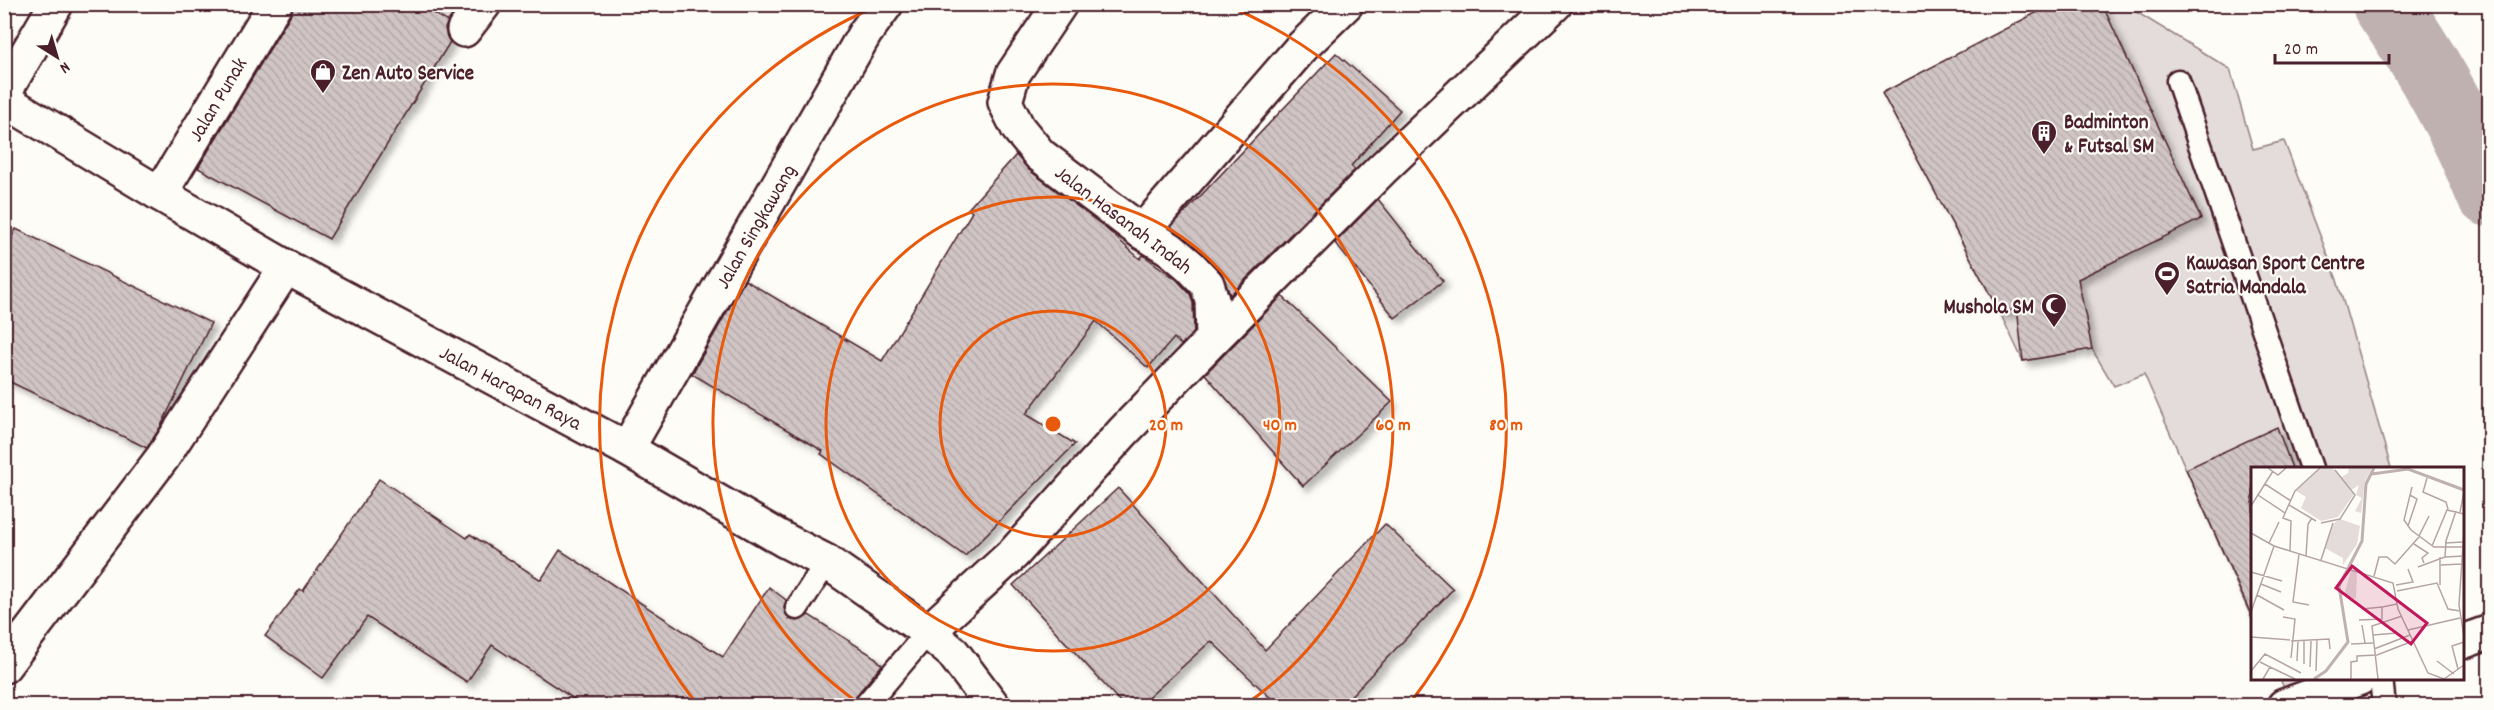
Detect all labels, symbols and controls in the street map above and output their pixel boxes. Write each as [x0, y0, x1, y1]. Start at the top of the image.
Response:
north arrow [27, 27, 87, 87]
scale bar [2275, 27, 2389, 65]
text: 20 m [2284, 38, 2318, 63]
street label: Jalan Punak [183, 53, 257, 148]
text: N [54, 55, 75, 79]
shop icon: Zen Auto Service [308, 57, 338, 95]
place label: Zen Auto Service [342, 60, 474, 90]
place label: Badminton & Futsal SM [2064, 109, 2154, 163]
building icon: Badminton & Futsal SM [2029, 118, 2059, 156]
street label: Jalan Singkawang [710, 160, 805, 295]
street label: Jalan Hasanah Indah [1047, 160, 1197, 283]
place label: Kawasan Sport Centre Satria Mandala [2186, 250, 2365, 304]
sports icon: Kawasan Sport Centre Satria Mandala [2152, 259, 2182, 297]
mosque icon: Mushola SM [2039, 291, 2069, 329]
place label: Mushola SM [1944, 294, 2034, 324]
street label: Jalan Harapan Raya [433, 339, 587, 440]
centre of rings [1043, 414, 1063, 434]
text: 20 m [1149, 414, 1183, 439]
text: 40 m [1263, 414, 1297, 439]
text: 60 m [1375, 414, 1411, 439]
text: 80 m [1489, 414, 1523, 439]
inset map [2251, 467, 2464, 680]

